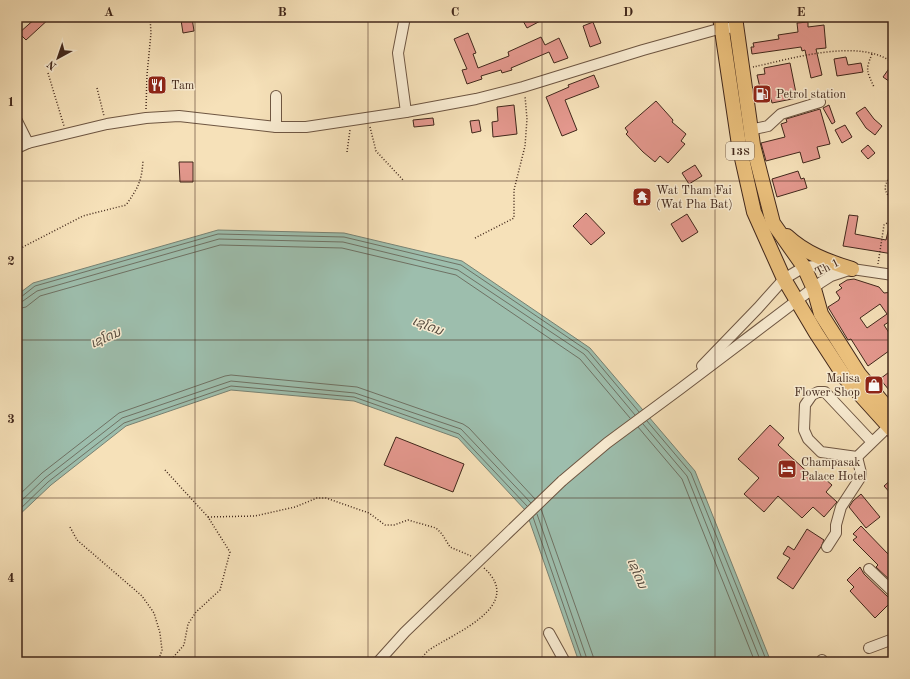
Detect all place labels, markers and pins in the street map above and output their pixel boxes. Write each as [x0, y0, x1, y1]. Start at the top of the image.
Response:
restaurant icon: Tam [146, 74, 168, 96]
place label: Tam [171, 80, 195, 92]
fuel station icon: Petrol station [751, 83, 773, 105]
place label: Petrol station [776, 89, 846, 101]
place label: Wat Tham Fai (Wat Pha Bat) [656, 185, 733, 211]
temple icon: Wat Tham Fai (Wat Pha Bat) [631, 186, 653, 208]
place label: Malisa Flower Shop [794, 373, 860, 399]
shop icon: Malisa Flower Shop [863, 374, 885, 396]
place label: Champasak Palace Hotel [801, 457, 866, 483]
hotel icon: Champasak Palace Hotel [776, 458, 798, 480]

